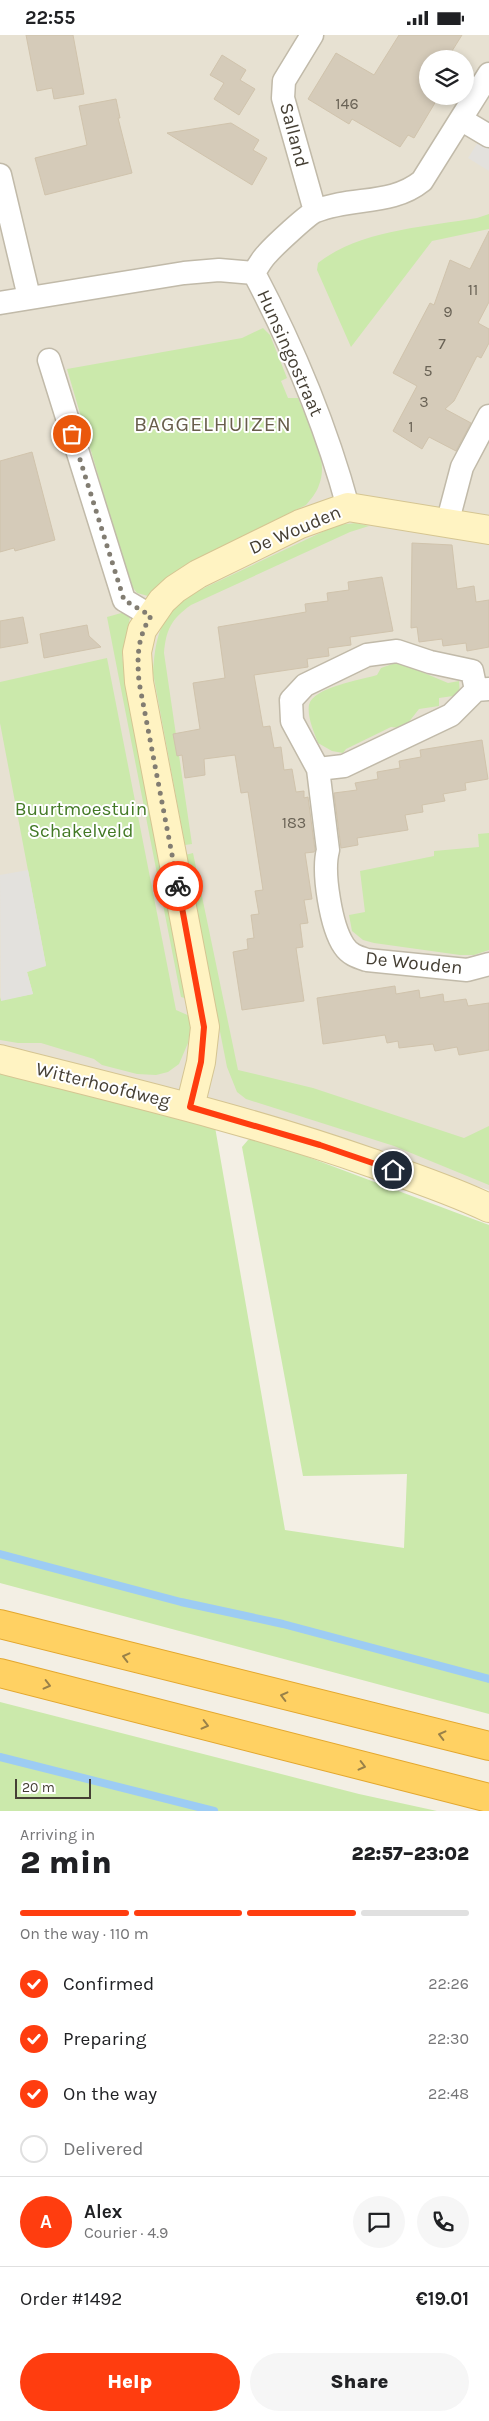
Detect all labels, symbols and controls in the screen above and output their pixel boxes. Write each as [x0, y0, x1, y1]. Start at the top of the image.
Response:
text: 22:55 [25, 7, 75, 29]
map controls [419, 50, 474, 105]
button: layers [419, 50, 474, 105]
house number: 146 [335, 94, 359, 113]
street label: Salland [275, 100, 313, 170]
house number: 11 [468, 280, 478, 299]
street label: Hunsingostraat [252, 286, 328, 420]
house number: 9 [443, 302, 453, 321]
house number: 7 [438, 334, 446, 353]
house number: 5 [423, 361, 433, 380]
house number: 3 [419, 392, 429, 411]
district label: BAGGELHUIZEN [134, 412, 292, 436]
pin [51, 413, 93, 455]
house number: 1 [408, 417, 414, 436]
icon: bag [58, 420, 86, 448]
street label: De Wouden [246, 501, 344, 559]
park label: Buurtmoestuin Schakelveld [15, 798, 147, 842]
house number: 183 [282, 813, 306, 832]
courier [153, 861, 203, 911]
icon: bike [164, 872, 192, 900]
street label: De Wouden [364, 947, 464, 979]
street label: Witterhoofdweg [33, 1058, 173, 1112]
pin [372, 1149, 414, 1191]
icon: home [379, 1156, 407, 1184]
one-way arrow [123, 1652, 131, 1662]
one-way arrow [43, 1679, 52, 1690]
one-way arrow [279, 1691, 288, 1702]
one-way arrow [200, 1720, 208, 1730]
one-way arrow [437, 1730, 446, 1741]
one-way arrow [357, 1760, 366, 1770]
scale bar [15, 1776, 91, 1799]
text: 20 m [22, 1779, 55, 1796]
text: Arriving in [20, 1825, 95, 1844]
text: 22:57–23:02 [351, 1843, 469, 1865]
text: 2 min [20, 1844, 112, 1881]
text: On the way · 110 m [20, 1924, 149, 1943]
icon: check [20, 1970, 48, 1998]
text: Confirmed [63, 1973, 154, 1995]
text: 22:26 [428, 1974, 469, 1993]
icon: check [20, 2025, 48, 2053]
text: Preparing [63, 2028, 146, 2050]
text: 22:30 [428, 2029, 469, 2048]
icon: check [20, 2080, 48, 2108]
text: On the way [63, 2083, 157, 2105]
text: 22:48 [428, 2084, 469, 2103]
text: Delivered [63, 2138, 143, 2160]
button: chat [353, 2196, 405, 2248]
button: phone [417, 2196, 469, 2248]
text: Alex [84, 2201, 122, 2223]
text: A [40, 2211, 52, 2233]
text: Courier · 4.9 [84, 2223, 168, 2242]
text: Order #1492 [20, 2288, 122, 2310]
text: €19.01 [416, 2288, 469, 2310]
button: Help [20, 2353, 240, 2411]
button: Share [250, 2353, 469, 2411]

